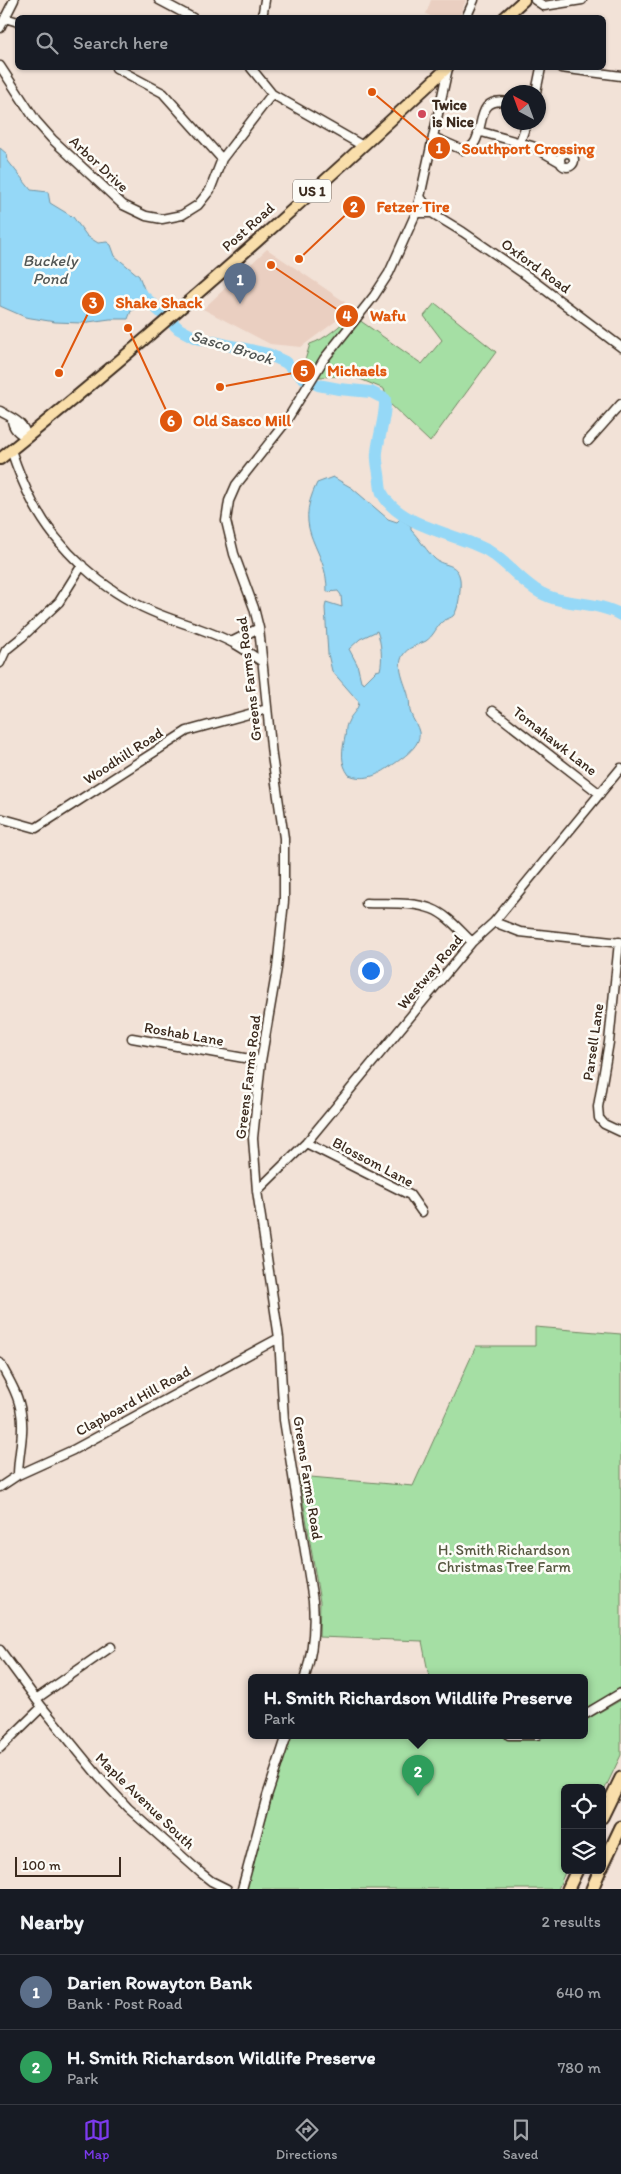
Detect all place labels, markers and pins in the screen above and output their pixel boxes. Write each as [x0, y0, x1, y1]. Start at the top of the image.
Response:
place label: Twice is Nice [431, 96, 474, 131]
marker: Twice is Nice [416, 108, 428, 120]
callout: Southport Crossing [426, 133, 604, 164]
callout: Fetzer Tire [342, 191, 460, 222]
pin: 1 [224, 263, 256, 304]
callout: Shake Shack [81, 287, 212, 318]
callout: Wafu [334, 300, 416, 331]
callout: Michaels [292, 355, 396, 386]
callout: Old Sasco Mill [159, 405, 301, 436]
pin: 2 [402, 1755, 434, 1796]

